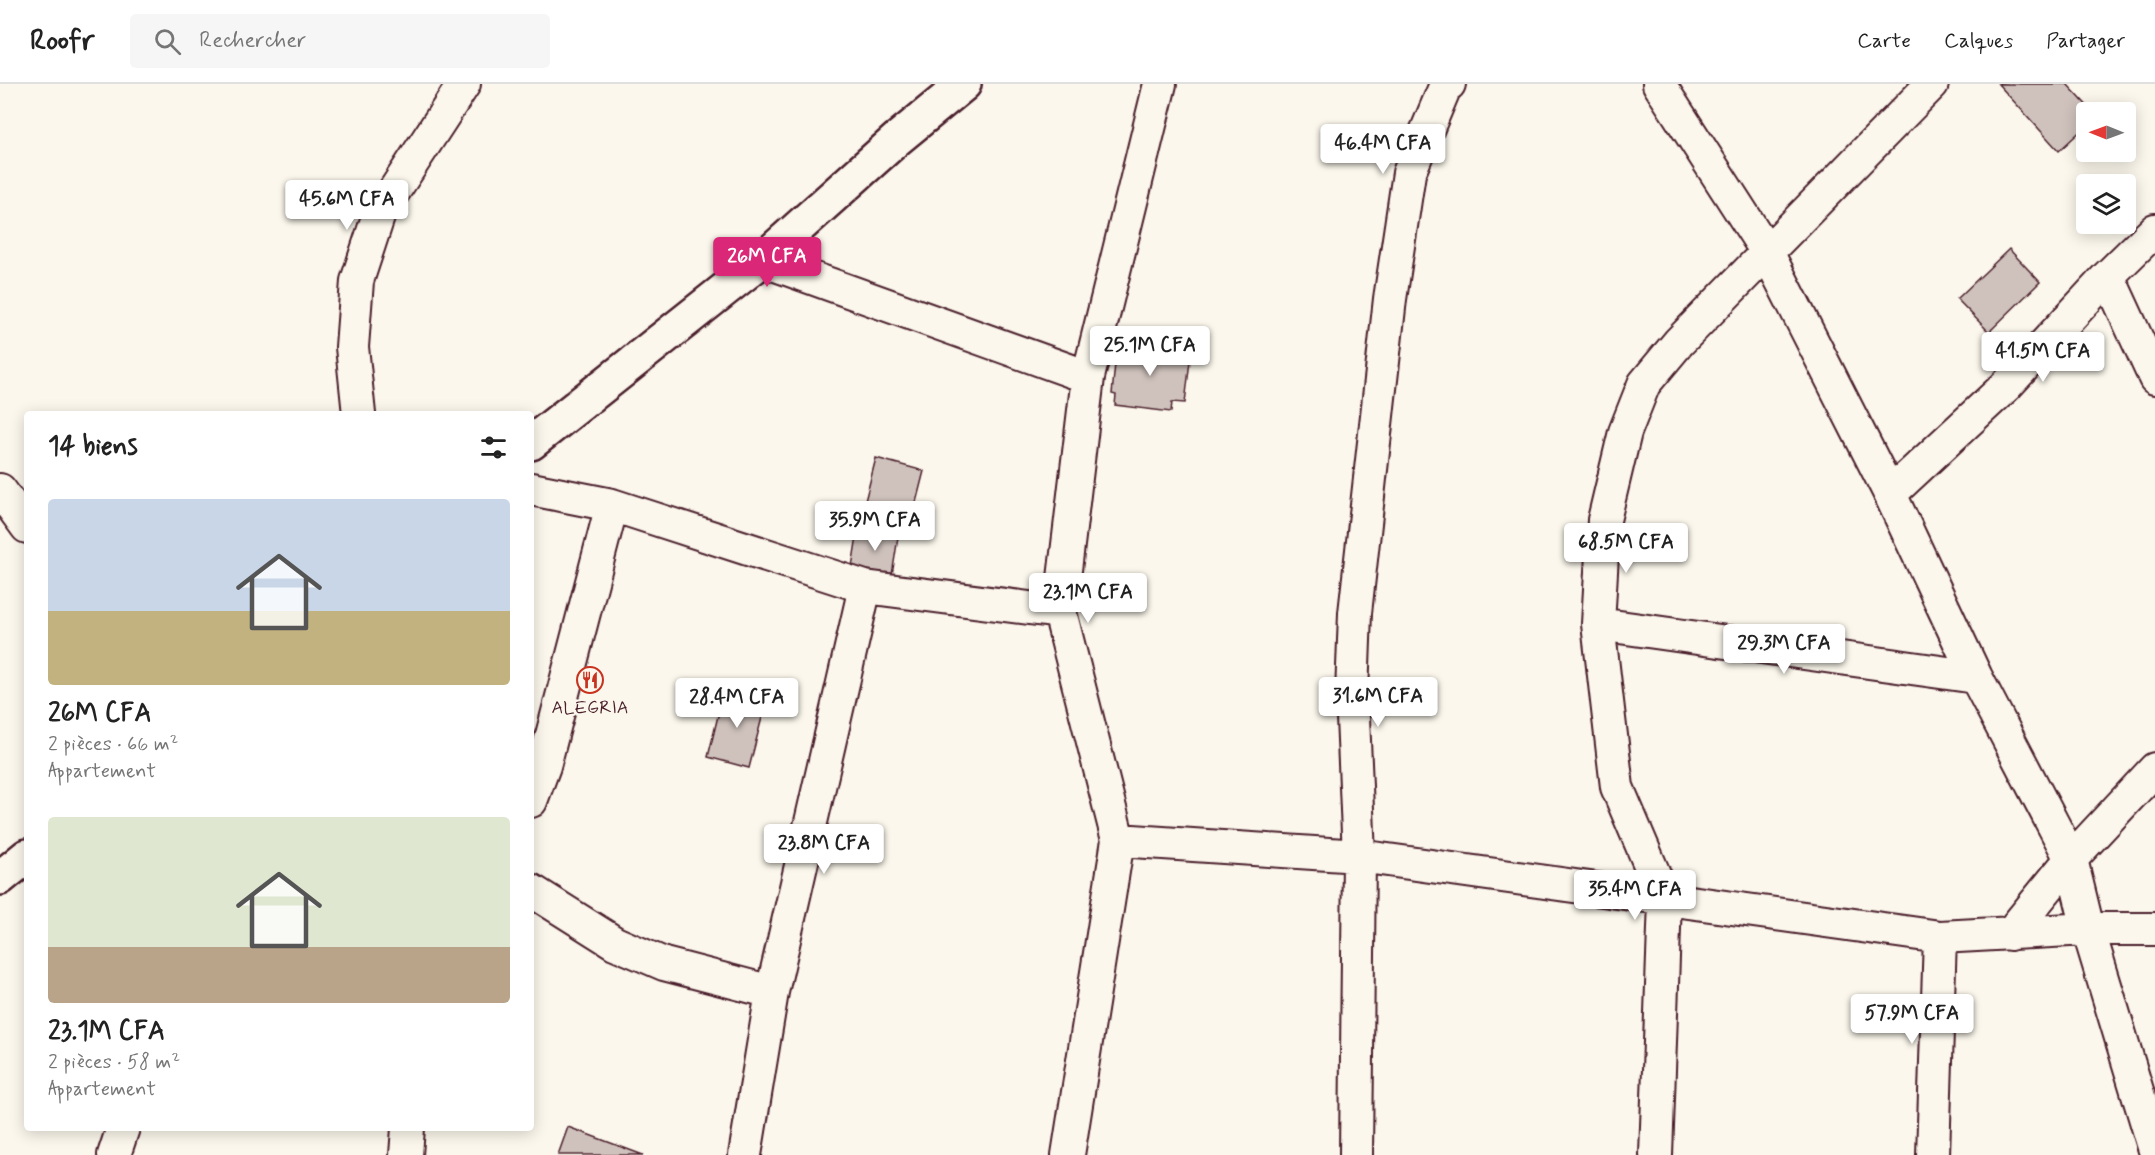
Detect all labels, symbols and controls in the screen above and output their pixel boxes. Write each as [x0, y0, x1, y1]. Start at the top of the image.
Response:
search box [130, 14, 550, 68]
text: Roofr [30, 23, 94, 60]
icon: search [151, 25, 184, 58]
text: Rechercher [199, 27, 306, 55]
text: Carte [1857, 27, 1911, 55]
text: Calques [1944, 27, 2013, 55]
text: Partager [2046, 27, 2125, 55]
north arrow [2076, 102, 2136, 162]
map controls [2076, 102, 2136, 234]
pin: 46.4M CFA [1314, 124, 1452, 175]
text: 46.4M CFA [1334, 130, 1432, 157]
button: layers [2076, 174, 2136, 234]
pin: 45.6M CFA [278, 180, 416, 231]
text: 45.6M CFA [299, 186, 395, 213]
pin: 26M CFA [712, 237, 822, 288]
text: 26M CFA [727, 243, 807, 270]
pin: 25.1M CFA [1081, 326, 1219, 377]
text: 25.1M CFA [1104, 332, 1196, 359]
pin: 41.5M CFA [1974, 332, 2112, 383]
text: 41.5M CFA [1995, 338, 2091, 365]
text: 14 biens [48, 430, 138, 464]
icon: filters [477, 431, 510, 464]
pin: 35.9M CFA [806, 501, 944, 552]
text: 35.9M CFA [829, 507, 921, 534]
pin: 68.5M CFA [1557, 523, 1695, 574]
text: 68.5M CFA [1578, 529, 1674, 556]
icon: home [225, 538, 333, 646]
pin: 23.1M CFA [1019, 573, 1157, 624]
text: 23.1M CFA [1043, 579, 1133, 606]
pin: 29.3M CFA [1715, 624, 1853, 675]
text: 29.3M CFA [1737, 630, 1831, 657]
restaurant icon: ALEGRIA [575, 665, 605, 695]
pin: 31.6M CFA [1309, 677, 1447, 728]
pin: 28.4M CFA [668, 678, 806, 729]
text: 31.6M CFA [1333, 683, 1423, 710]
text: 28.4M CFA [689, 684, 785, 711]
place label: ALEGRIA [551, 696, 629, 720]
text: 26M CFA [48, 697, 151, 731]
text: 2 pièces · 66 m² [48, 731, 178, 758]
text: Appartement [48, 758, 156, 785]
pin: 23.8M CFA [755, 824, 893, 875]
text: 23.8M CFA [778, 830, 870, 857]
icon: home [225, 856, 333, 964]
pin: 35.4M CFA [1566, 870, 1704, 921]
text: 35.4M CFA [1588, 876, 1682, 903]
pin: 57.9M CFA [1843, 994, 1981, 1045]
text: 57.9M CFA [1865, 1000, 1959, 1027]
text: 23.1M CFA [48, 1015, 165, 1049]
text: 2 pièces · 58 m² [48, 1049, 180, 1076]
text: Appartement [48, 1076, 156, 1103]

